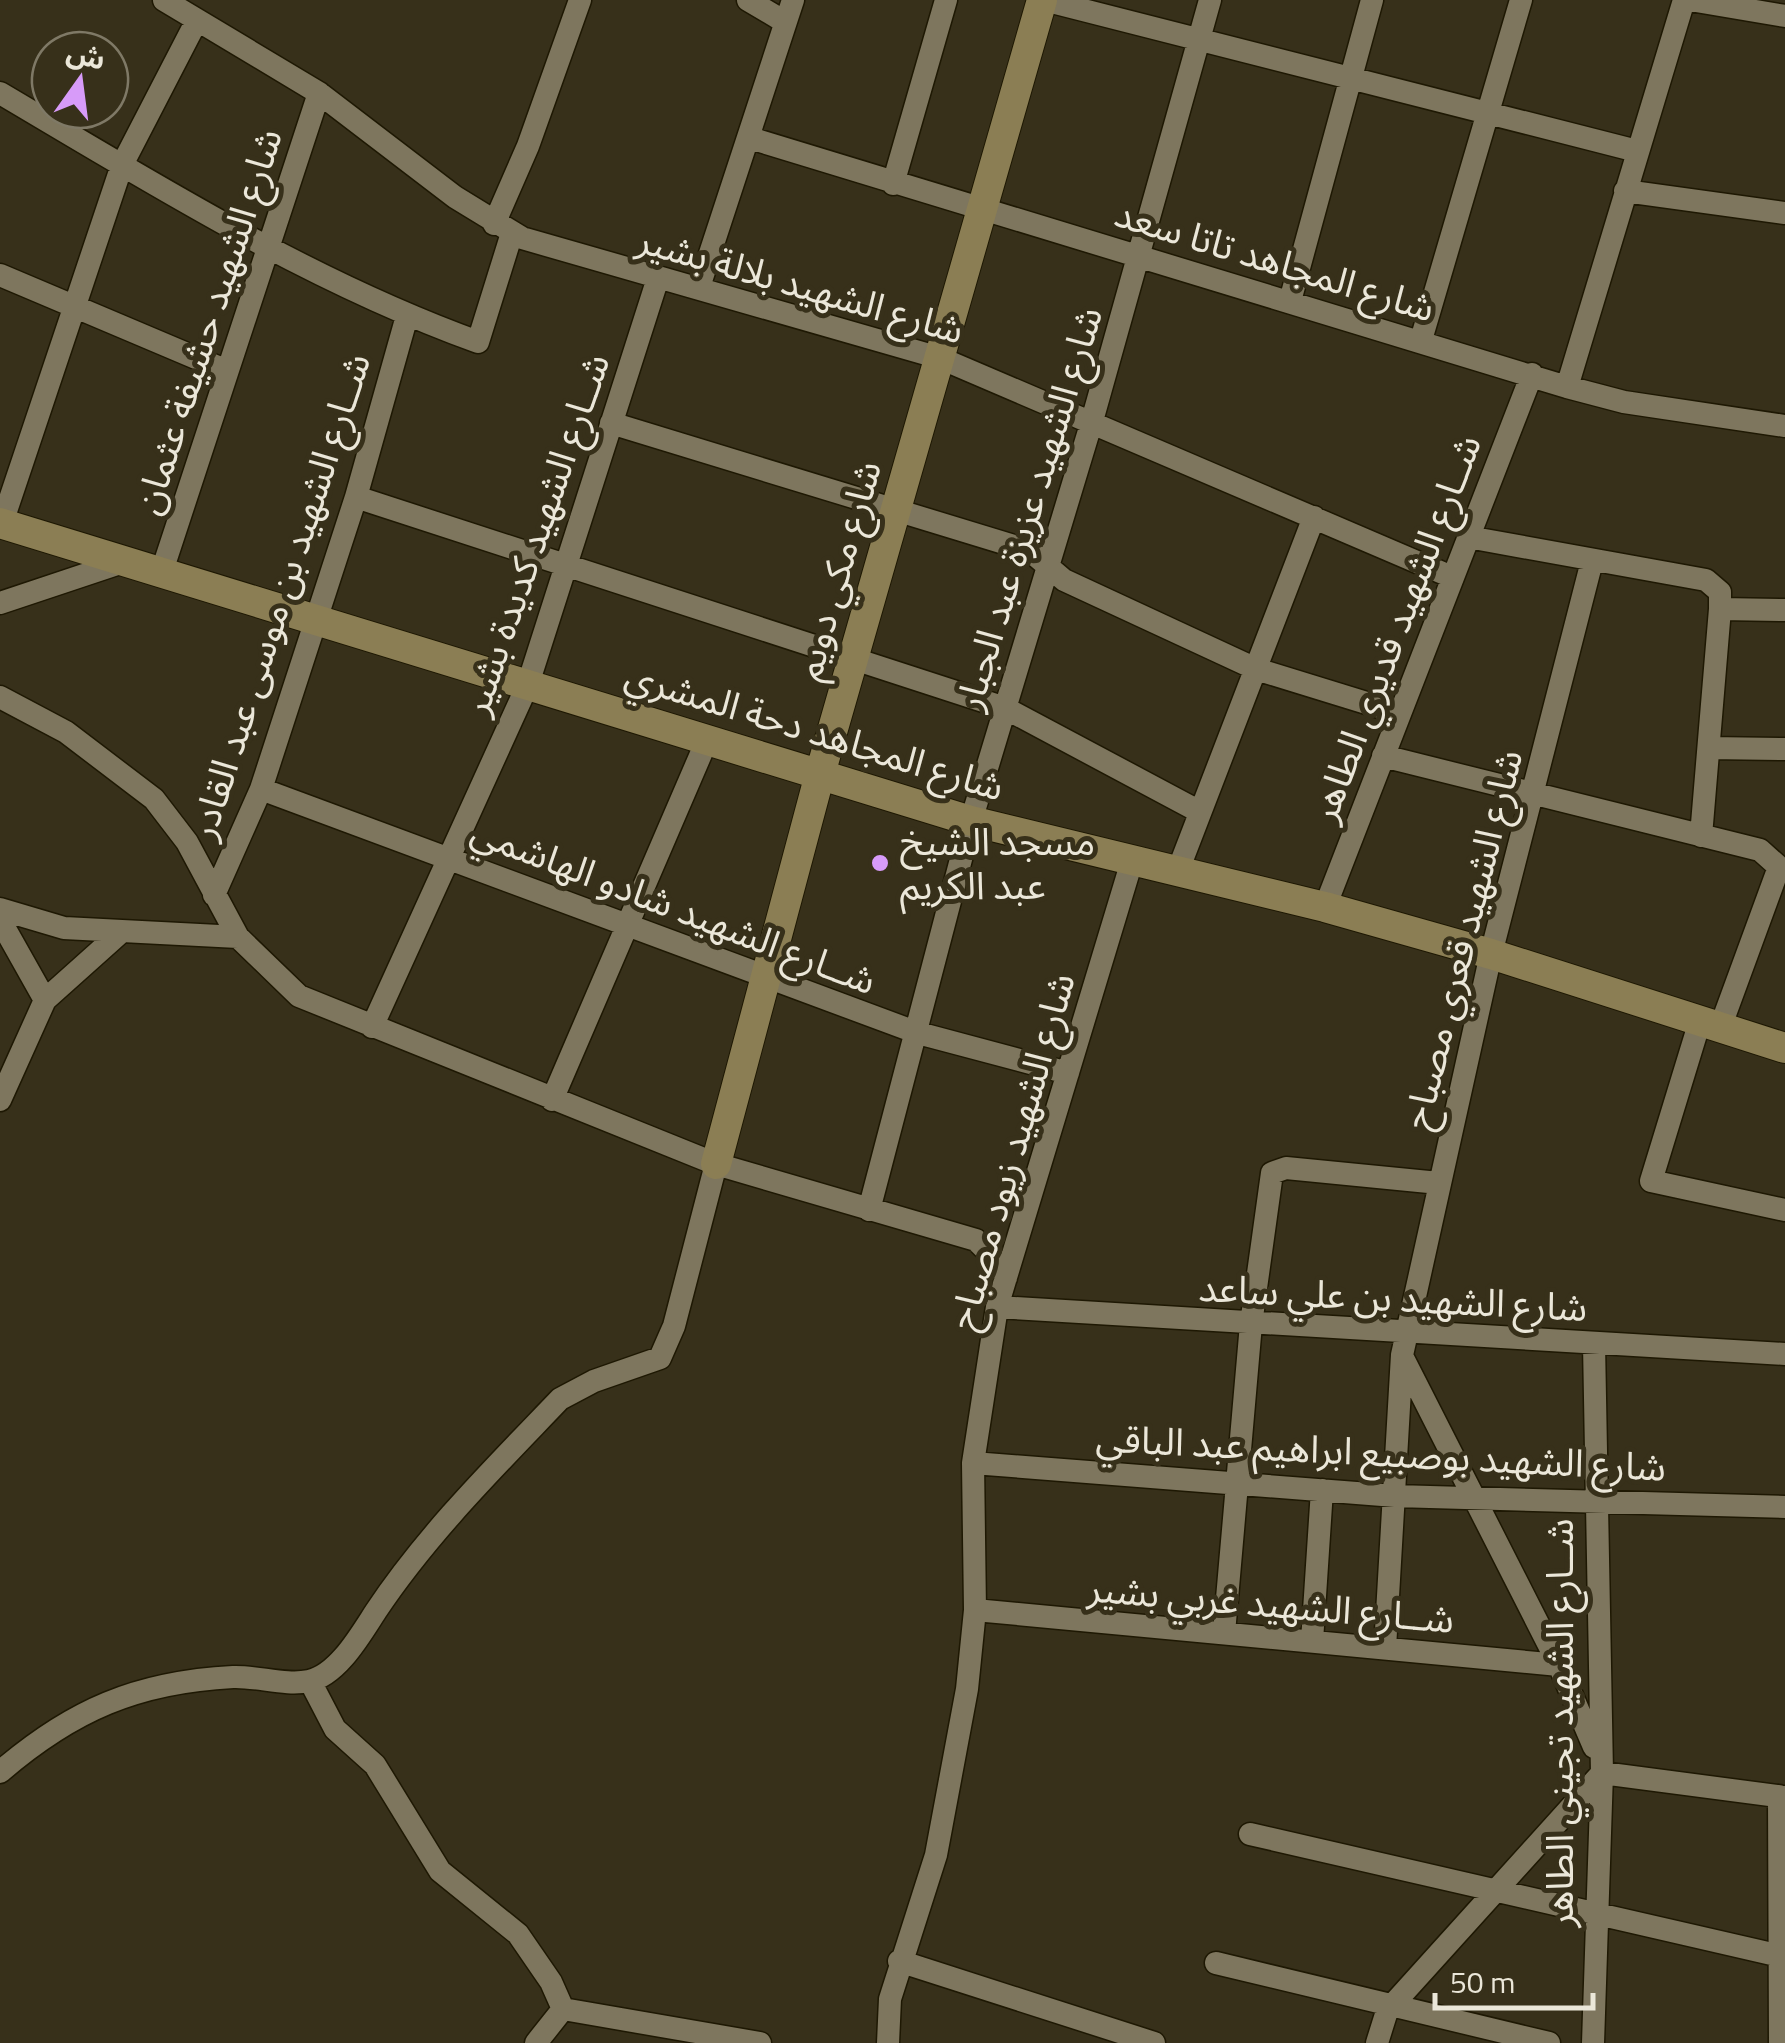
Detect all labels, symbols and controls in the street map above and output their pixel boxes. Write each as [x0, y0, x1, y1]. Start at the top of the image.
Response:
north arrow [30, 30, 130, 130]
text: ش [62, 30, 110, 81]
street label: شارع الشهيد حشيفة عثمان [117, 121, 297, 521]
street label: شارع المجاهد تاتا سعد [1108, 184, 1442, 336]
street label: شارع الشهيد بلالة بشير [630, 209, 971, 358]
street label: شارع الشهيد عزيزة عبد الجبار [939, 299, 1117, 718]
street label: شــارع الشهيد بن موسى عبد القادر [173, 345, 385, 848]
street label: شــارع الشهيد كديدة بشير [446, 345, 624, 724]
street label: شــارع الشهيد قديري الطاهر [1294, 426, 1496, 831]
street label: شارع مكي دويم [778, 453, 897, 687]
street label: شارع المجاهد دحة المشري [618, 645, 1012, 816]
street label: شارع الشهيد قعري مصباح [1387, 743, 1538, 1135]
street label: شــارع الشهيد شادو الهاشمي [463, 801, 885, 1010]
place label: مسجد الشيخ عبد الكريم [900, 812, 1095, 915]
marker: مسجد الشيخ عبد الكريم [869, 852, 891, 874]
street label: شارع الشهيد زيود مصباح [932, 966, 1090, 1336]
street label: شارع الشهيد بن علي ساعد [1197, 1258, 1589, 1337]
street label: شارع الشهيد بوصبيع ابراهيم عبد الباقي [1094, 1408, 1667, 1497]
street label: شــارع الشهيد تجيني الطاهر [1530, 1518, 1589, 1929]
street label: شــارع الشهيد غربي بشير [1084, 1558, 1457, 1649]
scale bar [1435, 1948, 1592, 2010]
text: 50 m [1450, 1959, 1515, 2005]

